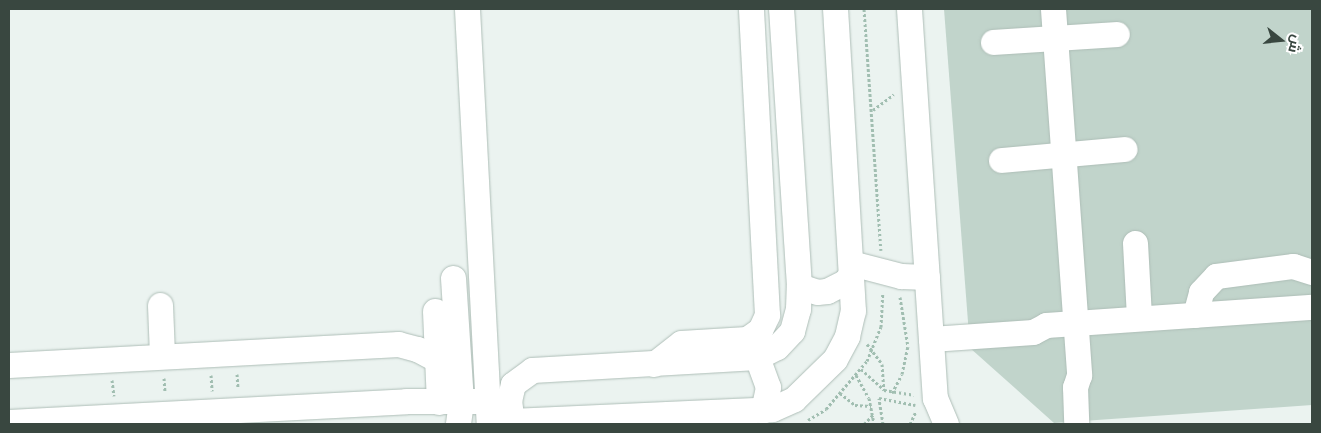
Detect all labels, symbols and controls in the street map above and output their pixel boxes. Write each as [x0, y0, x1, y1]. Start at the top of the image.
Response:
north arrow [1256, 15, 1306, 65]
text: ش [1284, 33, 1308, 56]

